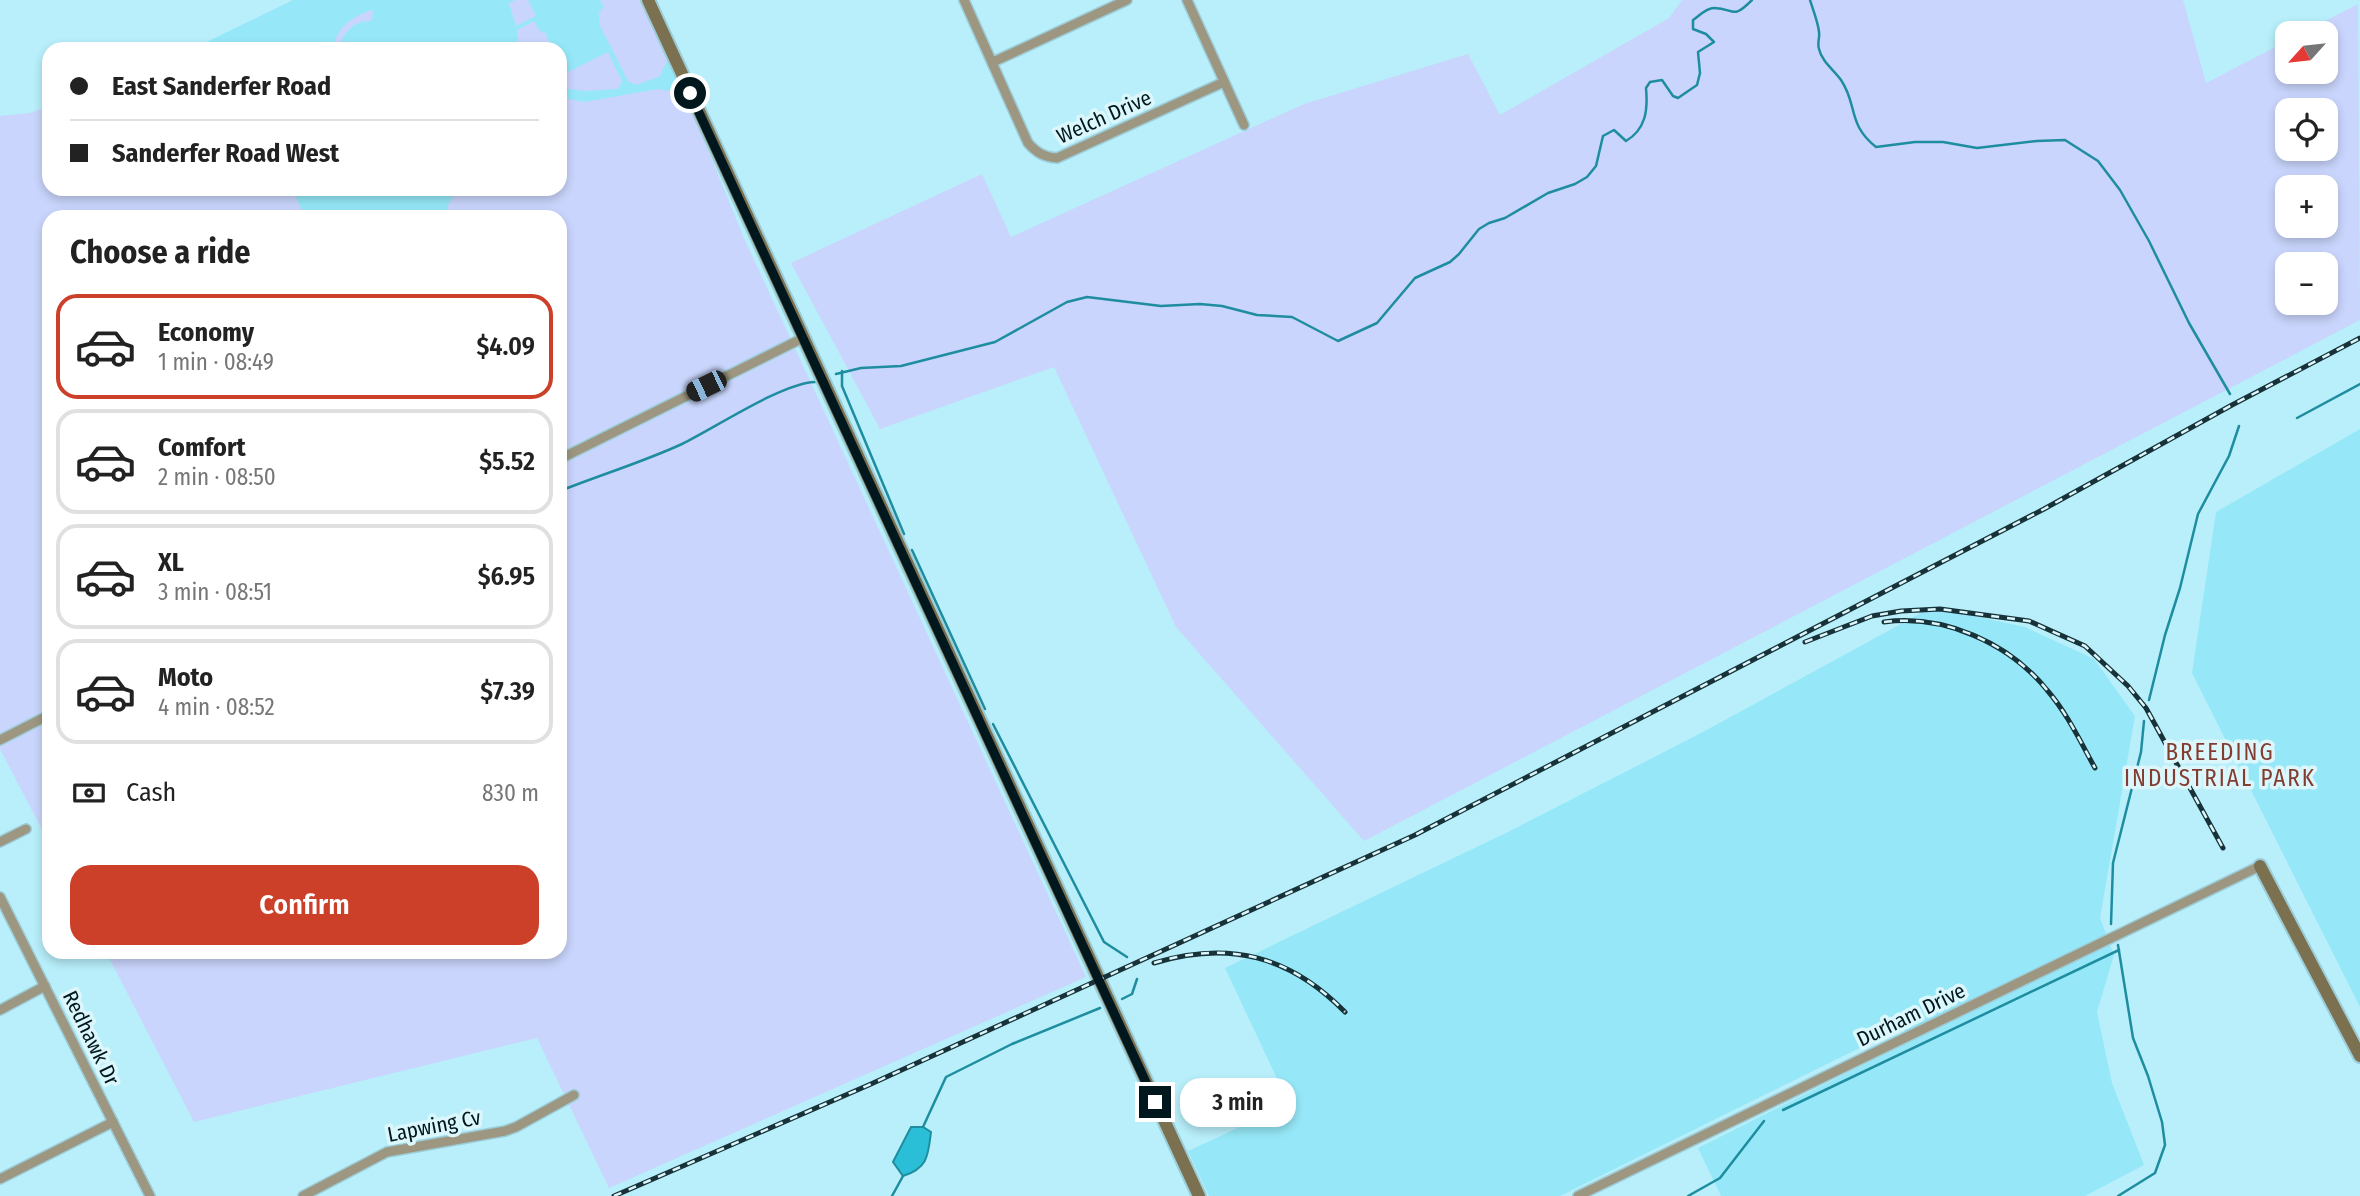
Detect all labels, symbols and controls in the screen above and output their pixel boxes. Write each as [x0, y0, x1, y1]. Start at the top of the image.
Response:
north arrow [2275, 21, 2338, 84]
map controls [2275, 21, 2338, 315]
text: East Sanderfer Road [112, 71, 331, 102]
route start [674, 77, 706, 109]
street label: Welch Drive [1053, 85, 1155, 149]
button: locate [2275, 98, 2338, 161]
text: Sanderfer Road West [112, 138, 339, 169]
button: + [2275, 175, 2338, 238]
text: Choose a ride [70, 233, 251, 271]
button: − [2275, 252, 2338, 315]
icon: car [74, 315, 137, 378]
text: Economy [158, 317, 254, 348]
text: $4.09 [476, 331, 535, 362]
text: 1 min · 08:49 [158, 348, 274, 376]
car [683, 367, 730, 405]
icon: car [74, 430, 137, 493]
text: Comfort [158, 432, 246, 463]
text: $5.52 [479, 446, 535, 477]
text: 2 min · 08:50 [158, 463, 276, 491]
icon: car [74, 545, 137, 608]
text: XL [158, 547, 184, 578]
text: $6.95 [478, 561, 535, 592]
text: 3 min · 08:51 [158, 578, 272, 606]
icon: car [74, 660, 137, 723]
text: Moto [158, 662, 213, 693]
text: $7.39 [480, 676, 535, 707]
text: 4 min · 08:52 [158, 693, 275, 721]
district label: BREEDING INDUSTRIAL PARK [2124, 738, 2316, 792]
icon: cash [70, 774, 108, 812]
text: Cash [126, 777, 176, 808]
text: 830 m [482, 779, 539, 807]
button: Confirm [70, 865, 539, 945]
street label: Durham Drive [1853, 978, 1969, 1052]
street label: Redhawk Dr [57, 986, 125, 1090]
callout: 3 min [1180, 1078, 1295, 1126]
route end [1139, 1086, 1171, 1118]
text: 3 min [1212, 1088, 1264, 1116]
street label: Lapwing Cv [385, 1104, 484, 1148]

